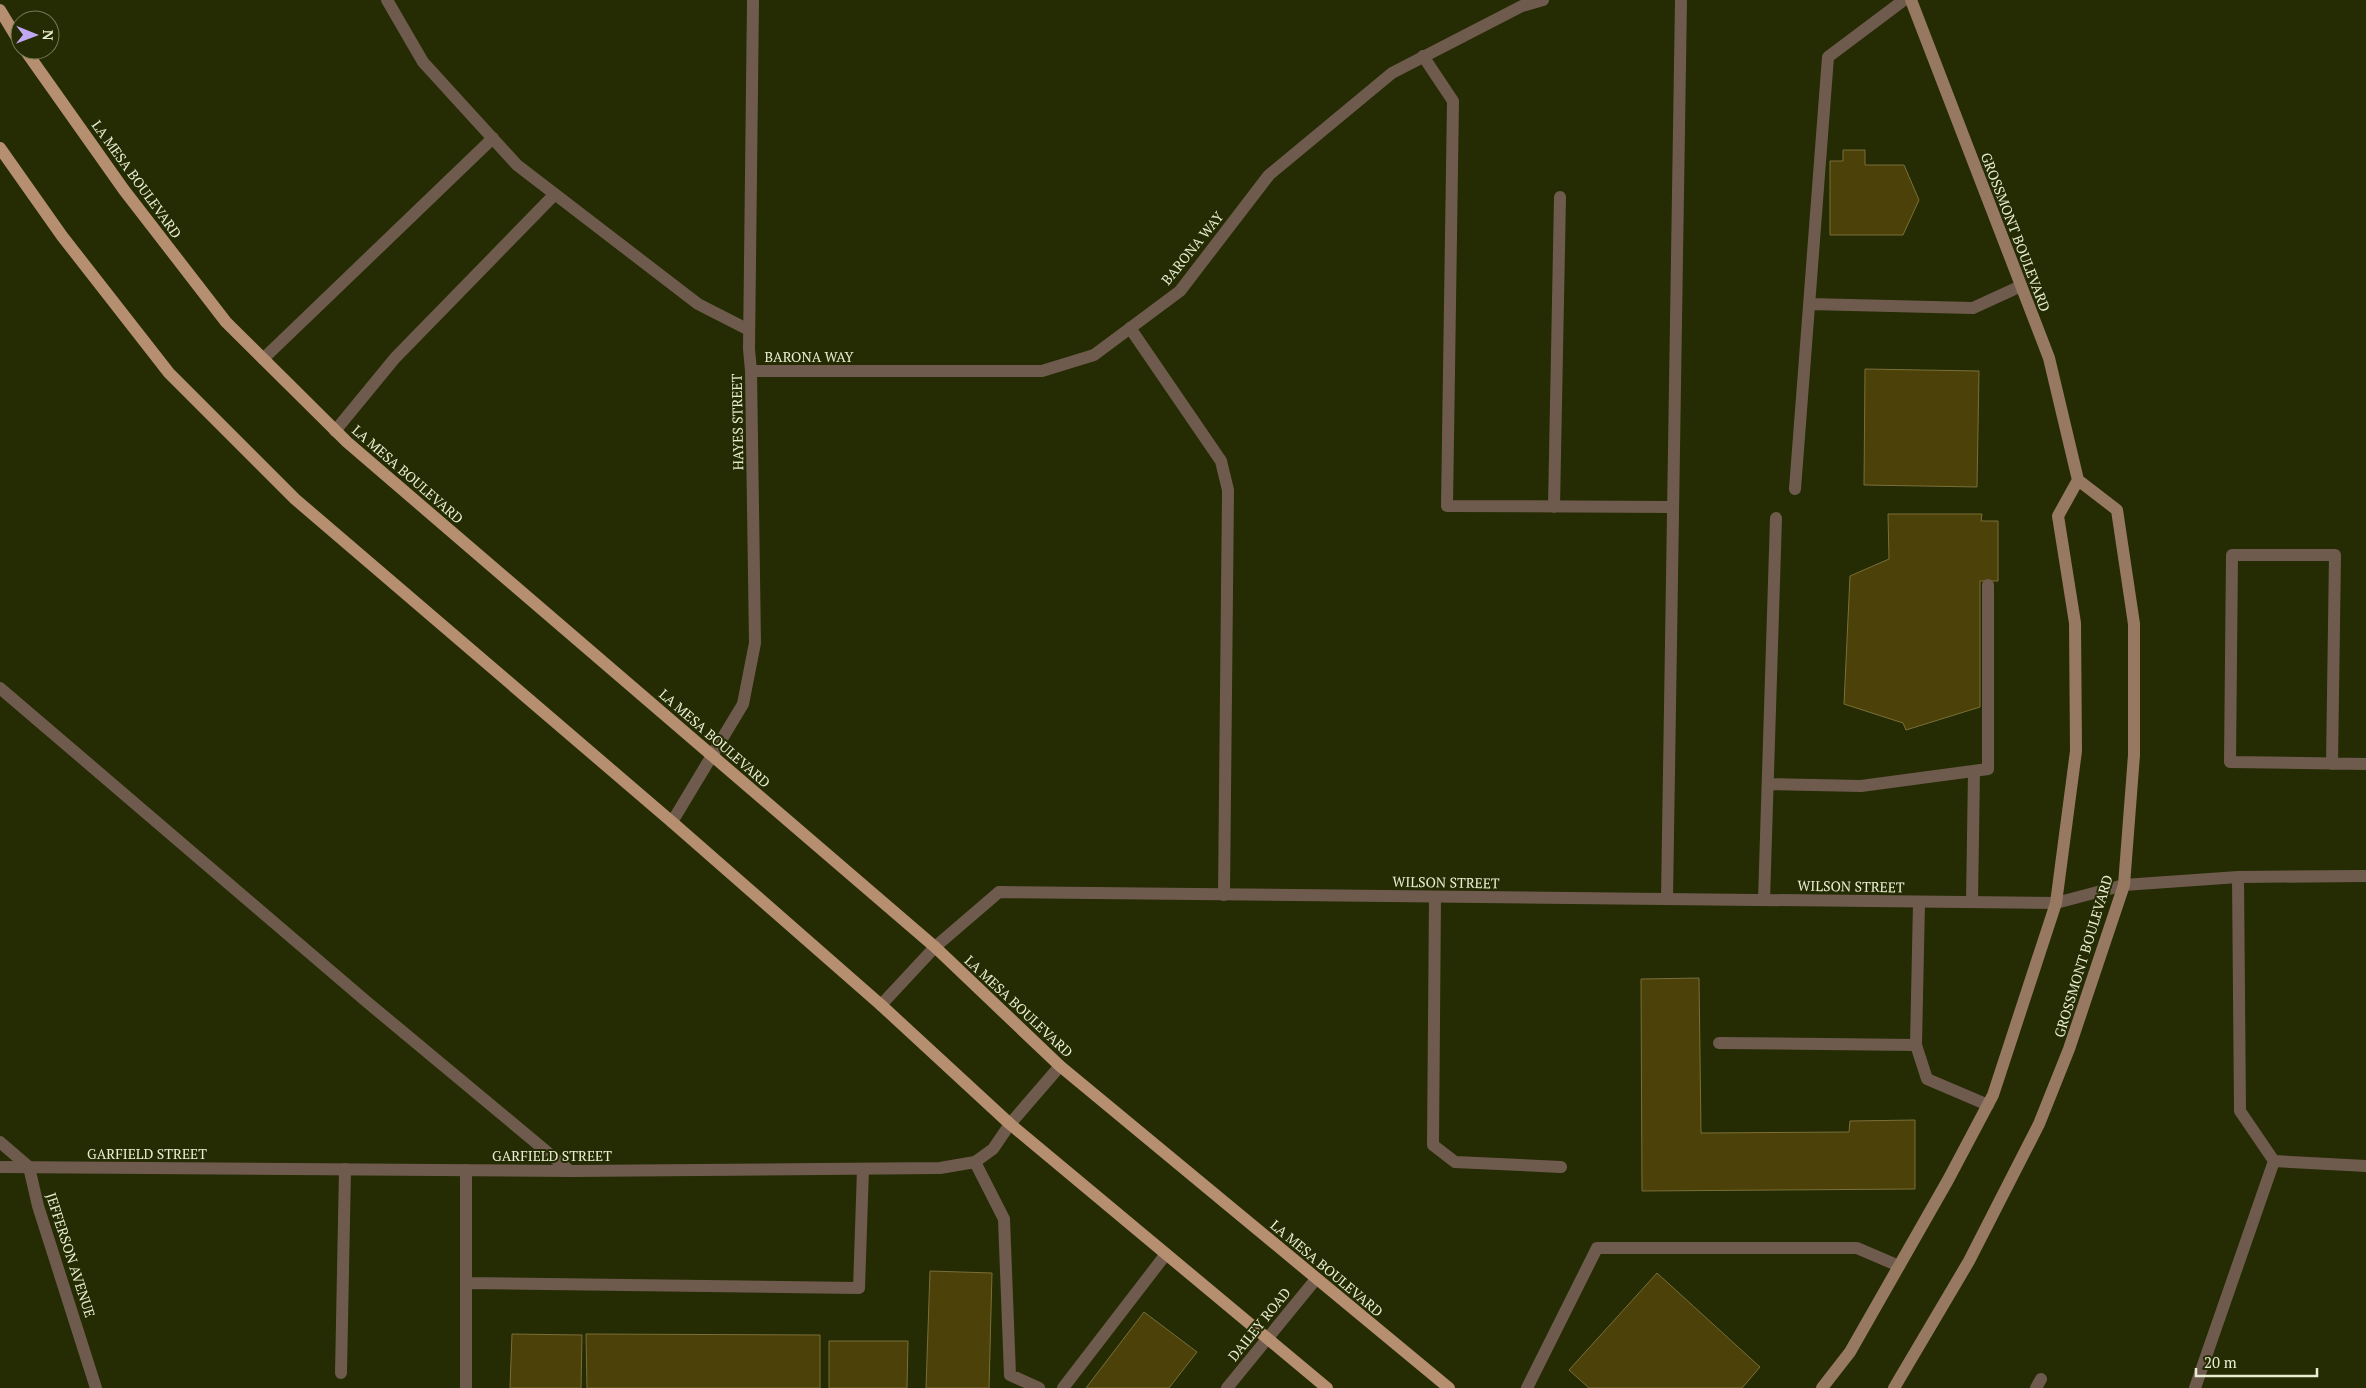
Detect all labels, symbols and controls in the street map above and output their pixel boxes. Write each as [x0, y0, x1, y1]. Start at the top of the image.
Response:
north arrow [10, 10, 60, 60]
text: N [39, 30, 58, 41]
street label: LA MESA BOULEVARD [88, 116, 186, 242]
street label: GROSSMONT BOULEVARD [1977, 150, 2055, 314]
street label: BARONA WAY [1157, 207, 1228, 289]
street label: BARONA WAY [764, 347, 855, 366]
street label: HAYES STREET [727, 373, 747, 470]
street label: LA MESA BOULEVARD [348, 420, 468, 528]
street label: LA MESA BOULEVARD [655, 684, 775, 792]
street label: WILSON STREET [1392, 872, 1500, 892]
street label: GROSSMONT BOULEVARD [2049, 872, 2117, 1040]
street label: WILSON STREET [1797, 876, 1905, 896]
street label: LA MESA BOULEVARD [961, 951, 1077, 1061]
street label: GARFIELD STREET [87, 1144, 207, 1163]
street label: GARFIELD STREET [492, 1146, 612, 1165]
street label: JEFFERSON AVENUE [42, 1190, 100, 1320]
street label: LA MESA BOULEVARD [1267, 1215, 1387, 1321]
street label: DAILEY ROAD [1223, 1283, 1295, 1365]
scale bar [2196, 1346, 2317, 1378]
text: 20 m [2204, 1352, 2237, 1372]

